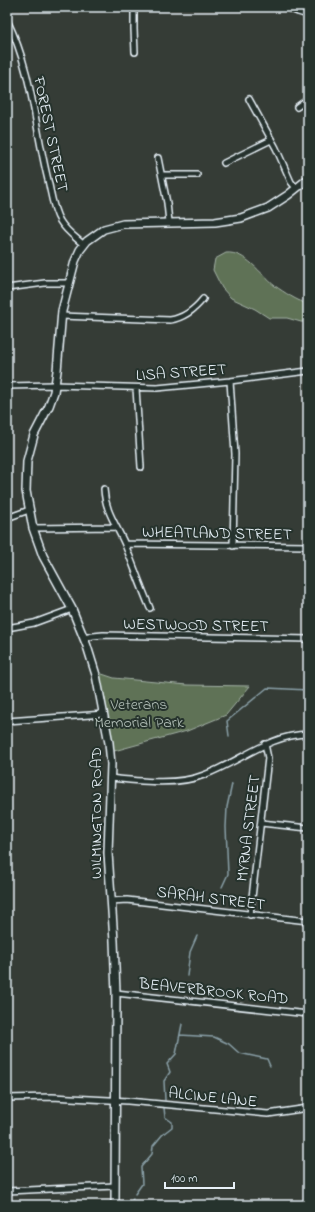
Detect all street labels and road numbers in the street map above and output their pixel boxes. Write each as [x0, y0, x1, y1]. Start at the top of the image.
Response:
street label: FOREST STREET [26, 73, 74, 194]
street label: LISA STREET [135, 358, 227, 388]
street label: WHEATLAND STREET [142, 521, 292, 547]
street label: WESTWOOD STREET [123, 613, 269, 639]
street label: WILMINGTON ROAD [85, 747, 109, 879]
street label: MYRNA STREET [231, 773, 267, 883]
street label: SARAH STREET [155, 880, 266, 918]
street label: BEAVERBROOK ROAD [137, 972, 290, 1012]
street label: ALCINE LANE [167, 1081, 258, 1115]

